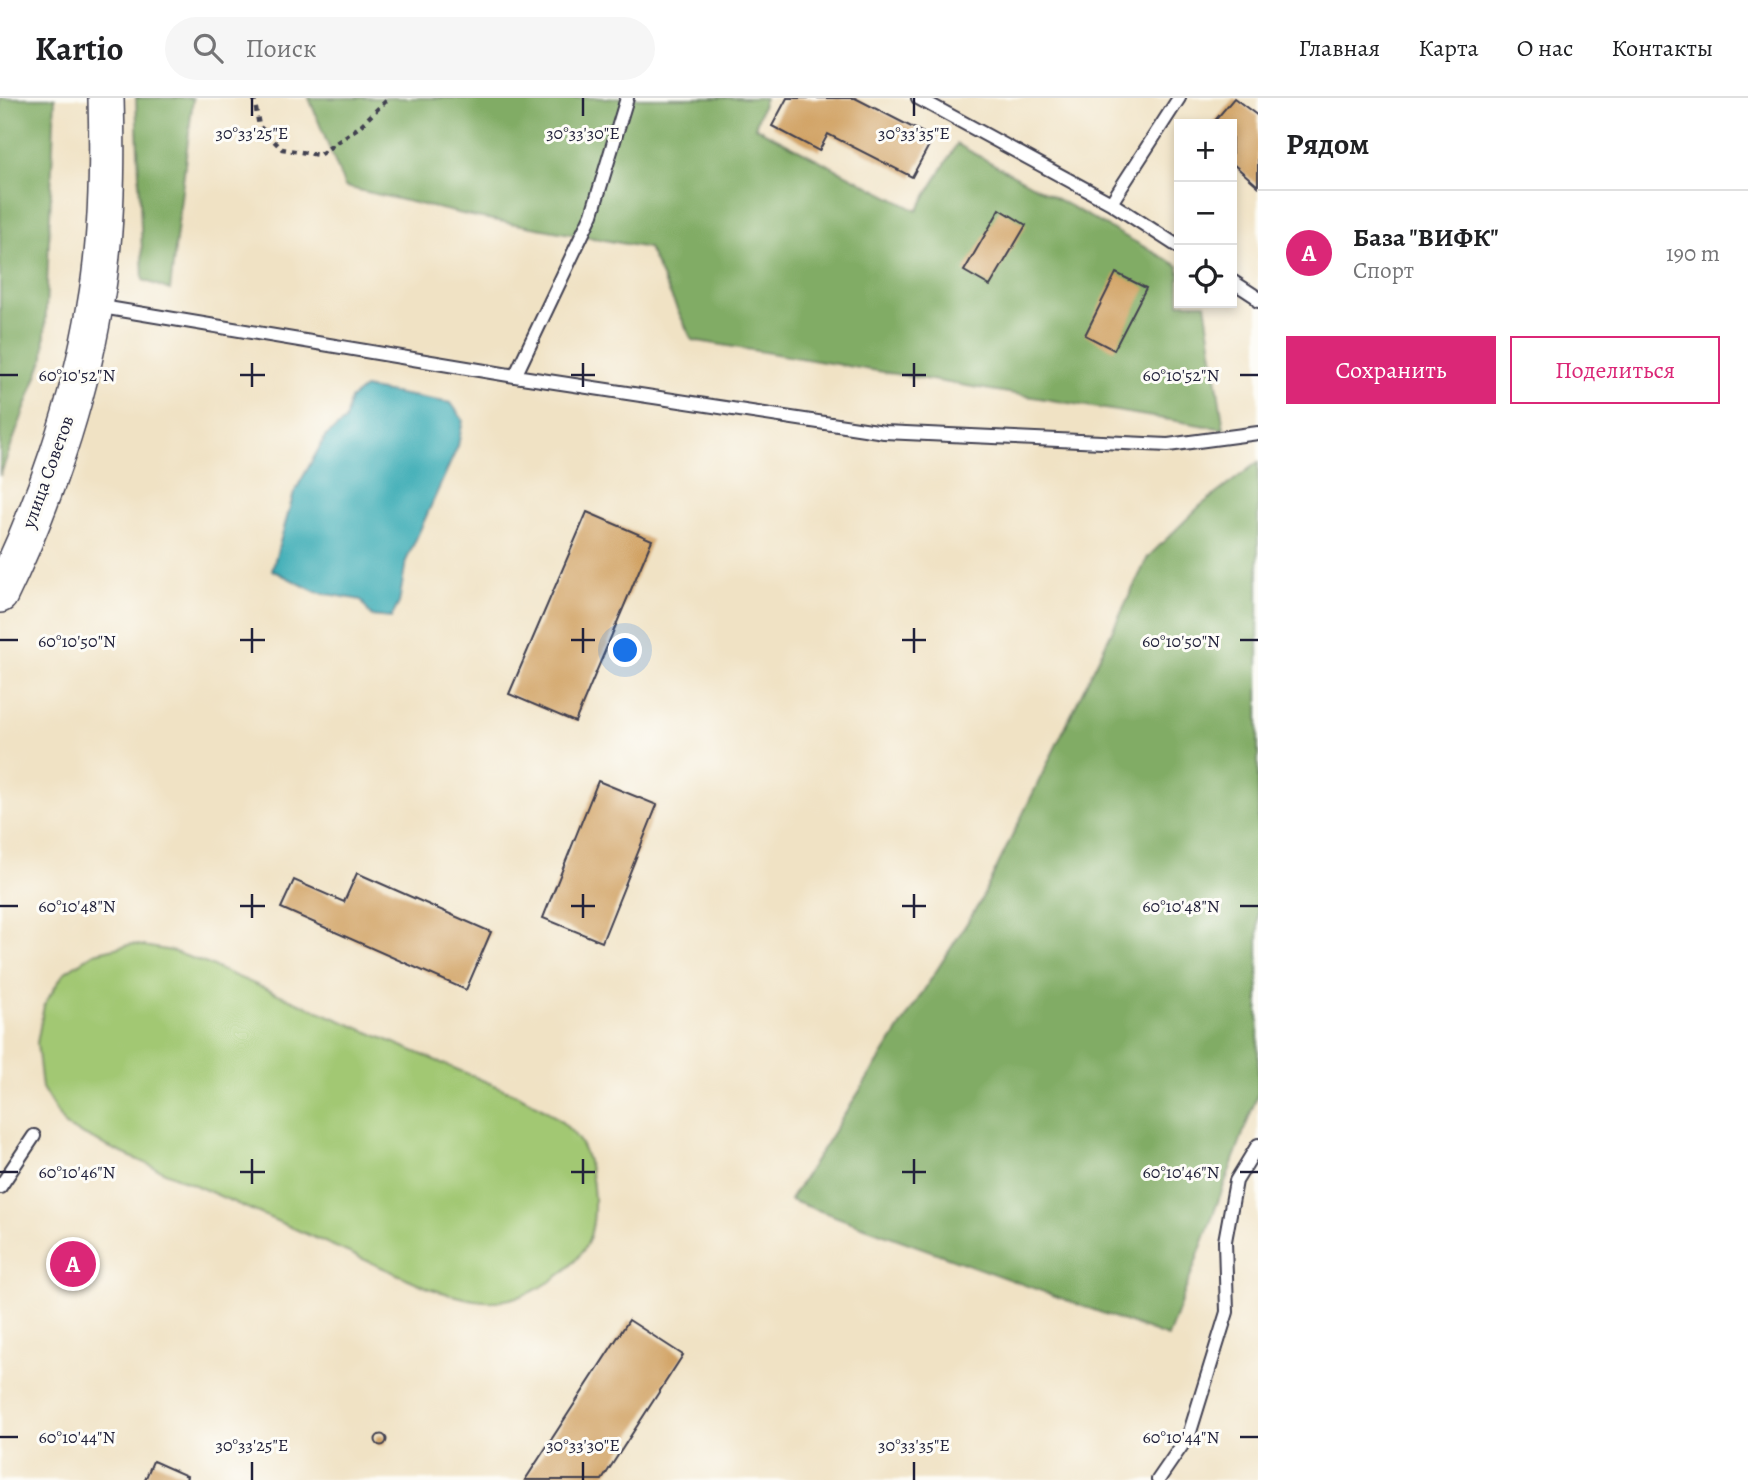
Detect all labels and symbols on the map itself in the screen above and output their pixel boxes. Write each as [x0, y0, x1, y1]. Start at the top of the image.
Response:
text: 30°33'25"E [216, 121, 288, 145]
text: 30°33'30"E [546, 121, 620, 145]
text: 30°33'35"E [878, 121, 950, 145]
text: 60°10'52"N [39, 363, 115, 387]
text: 60°10'52"N [1143, 363, 1219, 387]
street label: улица Советов [15, 412, 80, 533]
text: 60°10'50"N [38, 629, 116, 653]
text: 60°10'50"N [1142, 629, 1220, 653]
your location [608, 633, 642, 667]
text: 60°10'48"N [38, 894, 116, 918]
text: 60°10'48"N [1142, 894, 1220, 918]
text: 60°10'46"N [38, 1160, 116, 1184]
text: 60°10'46"N [1142, 1160, 1220, 1184]
pin: A [50, 1238, 96, 1290]
text: 60°10'44"N [39, 1425, 115, 1449]
text: 60°10'44"N [1143, 1425, 1219, 1449]
text: 30°33'25"E [216, 1433, 288, 1457]
text: 30°33'30"E [546, 1433, 620, 1457]
text: 30°33'35"E [878, 1433, 950, 1457]

